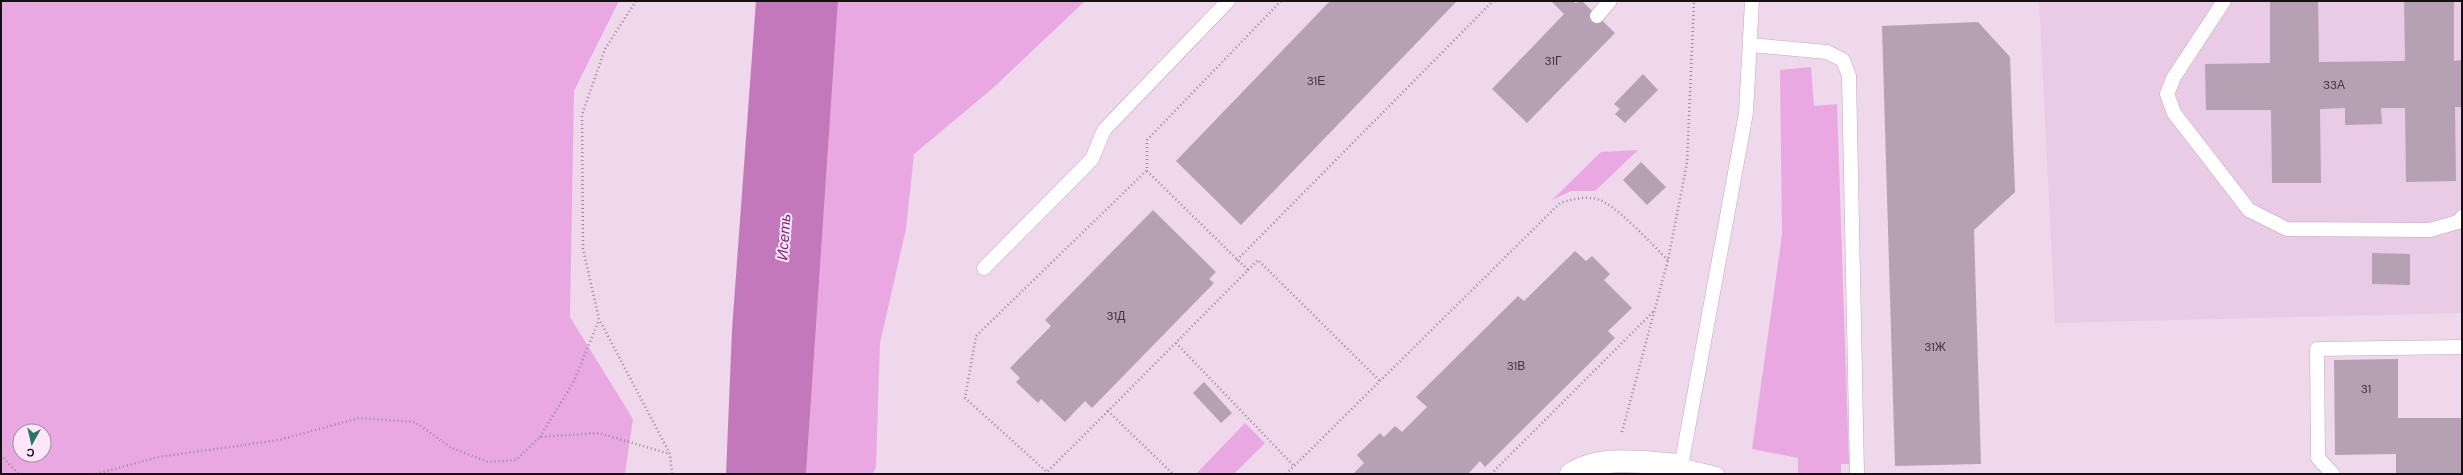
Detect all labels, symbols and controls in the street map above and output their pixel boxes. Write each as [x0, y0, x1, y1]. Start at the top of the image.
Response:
house number: 31Г [1544, 53, 1562, 69]
house number: 31Е [1307, 73, 1325, 89]
house number: 33А [2323, 77, 2345, 93]
water label: Исеть [772, 213, 796, 261]
house number: 31Д [1107, 308, 1125, 324]
house number: 31Ж [1924, 339, 1946, 355]
house number: 31В [1507, 358, 1525, 374]
house number: 31 [2361, 381, 2371, 397]
north arrow [12, 423, 52, 463]
text: С [26, 445, 36, 460]

